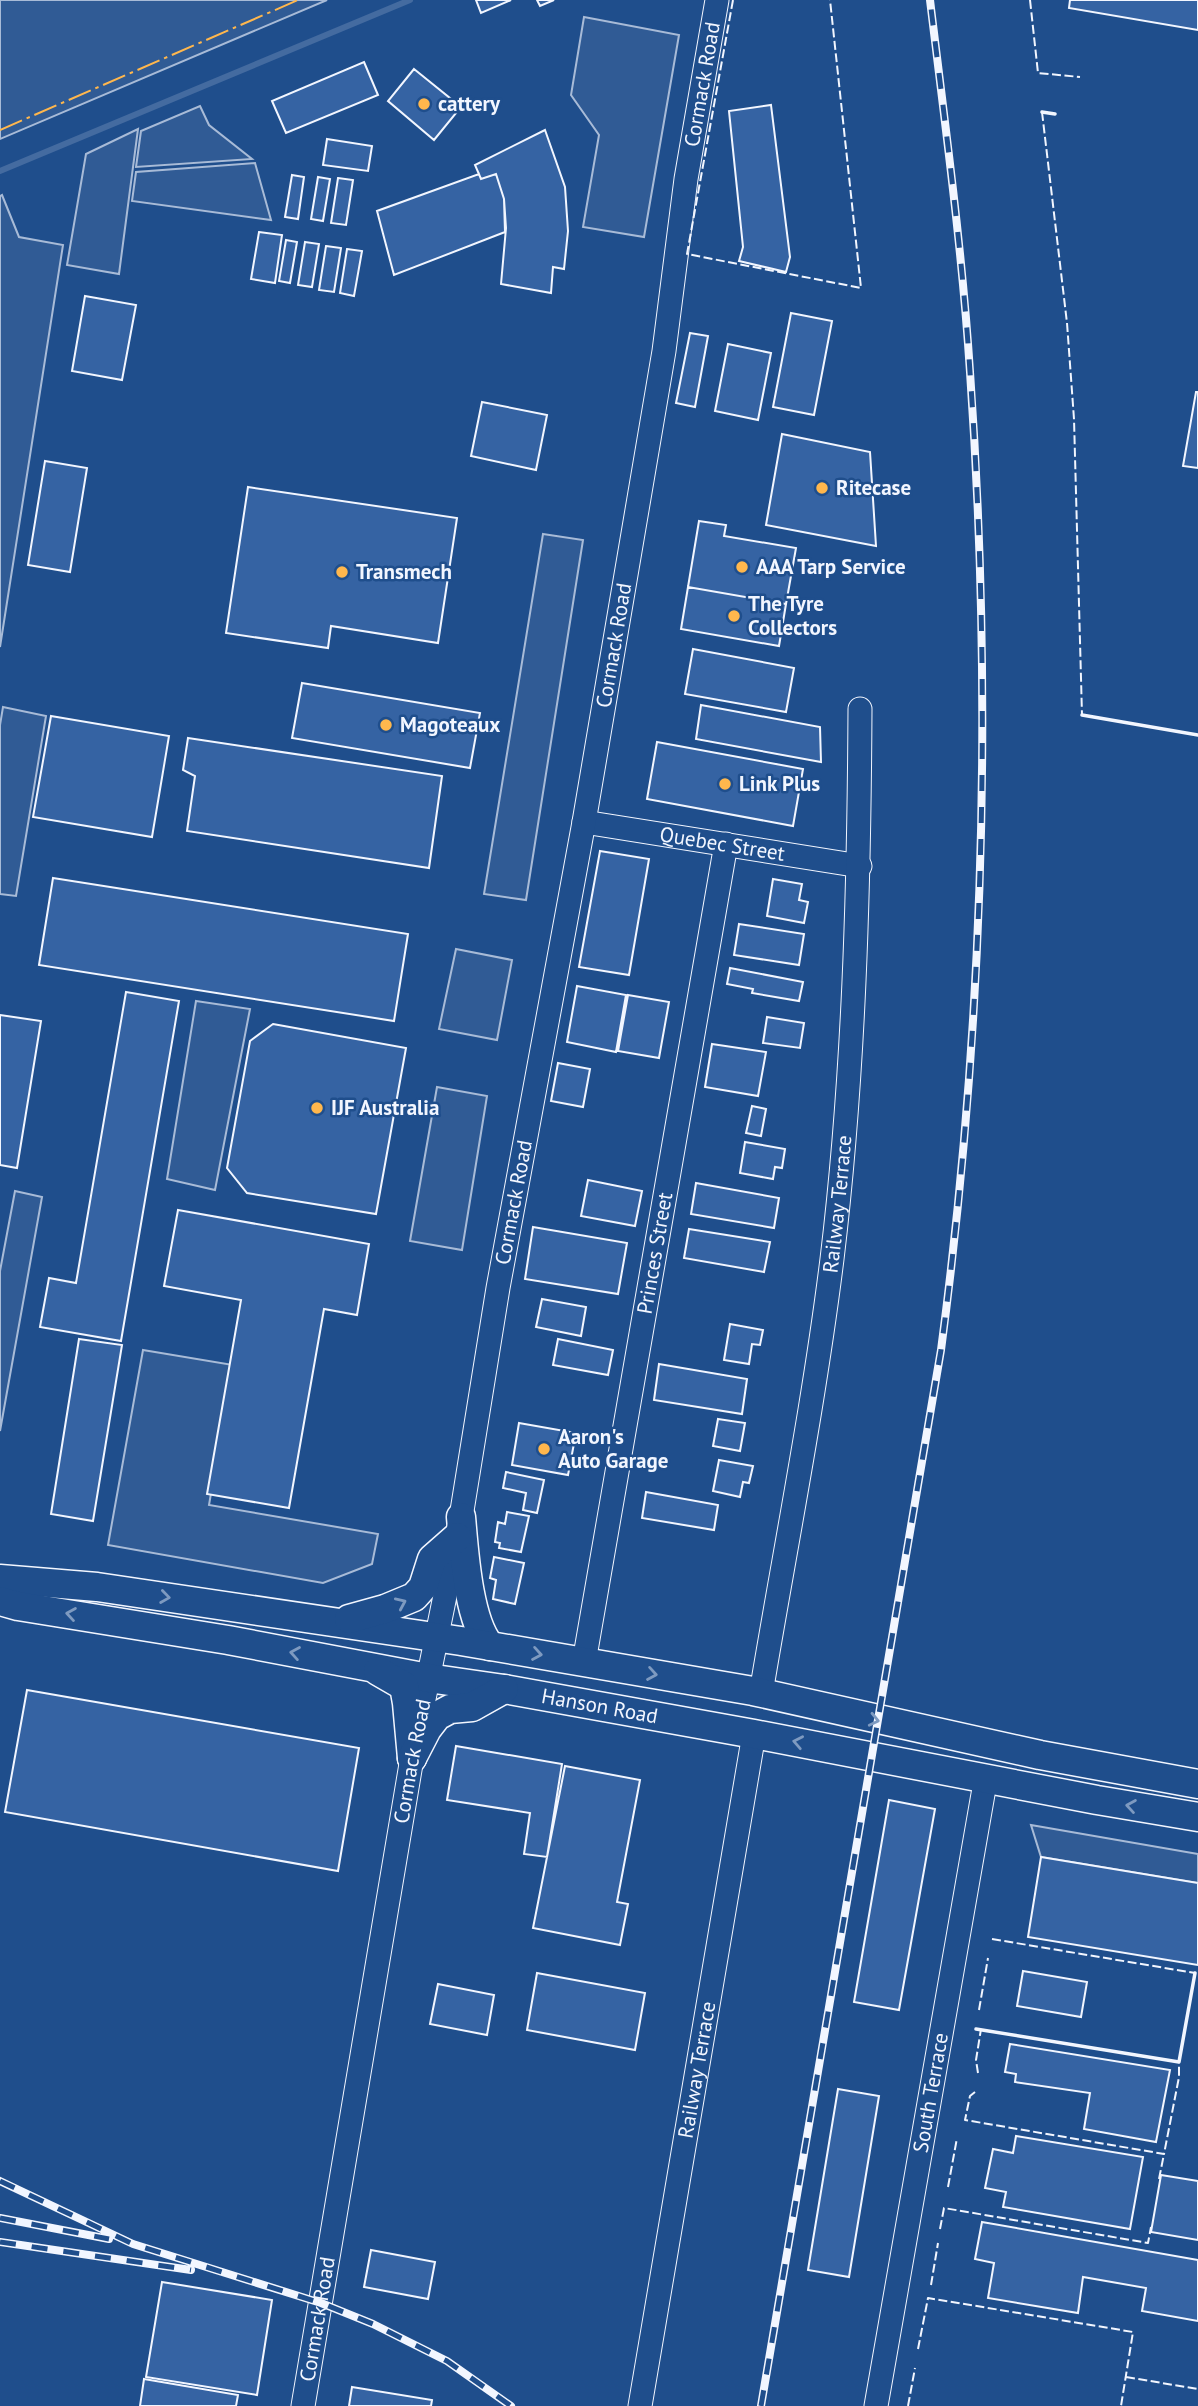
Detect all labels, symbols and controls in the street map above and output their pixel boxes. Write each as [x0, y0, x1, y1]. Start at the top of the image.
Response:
street label: Cormack Road [678, 20, 726, 149]
place label: cattery [438, 90, 501, 117]
marker: cattery [416, 96, 432, 112]
place label: Ritecase [836, 474, 911, 501]
marker: Ritecase [814, 480, 830, 496]
place label: AAA Tarp Service [756, 553, 906, 580]
place label: Transmech [356, 558, 452, 585]
marker: AAA Tarp Service [734, 559, 750, 575]
marker: Transmech [334, 564, 350, 580]
street label: Cormack Road [590, 581, 637, 710]
place label: The Tyre Collectors [748, 590, 837, 641]
marker: The Tyre Collectors [726, 608, 742, 624]
place label: Magoteaux [400, 711, 500, 738]
marker: Magoteaux [378, 717, 394, 733]
place label: Link Plus [739, 770, 820, 797]
marker: Link Plus [717, 776, 733, 792]
street label: Quebec Street [658, 820, 787, 867]
place label: IJF Australia [331, 1094, 439, 1121]
marker: IJF Australia [309, 1100, 325, 1116]
street label: Railway Terrace [816, 1134, 857, 1275]
street label: Cormack Road [489, 1138, 538, 1267]
street label: Princes Street [631, 1190, 678, 1316]
place label: Aaron's Auto Garage [558, 1423, 668, 1474]
marker: Aaron's Auto Garage [536, 1441, 552, 1457]
one-way arrow [159, 1589, 171, 1604]
one-way arrow [394, 1597, 407, 1611]
one-way arrow [65, 1607, 76, 1622]
one-way arrow [289, 1646, 301, 1661]
one-way arrow [531, 1646, 543, 1661]
one-way arrow [646, 1666, 657, 1681]
street label: Hanson Road [539, 1682, 660, 1729]
street label: Cormack Road [387, 1696, 437, 1825]
one-way arrow [868, 1712, 880, 1726]
one-way arrow [792, 1735, 804, 1750]
one-way arrow [1125, 1799, 1137, 1814]
street label: Railway Terrace [672, 1999, 721, 2140]
street label: South Terrace [907, 2031, 954, 2155]
street label: Cormack Road [293, 2255, 341, 2384]

